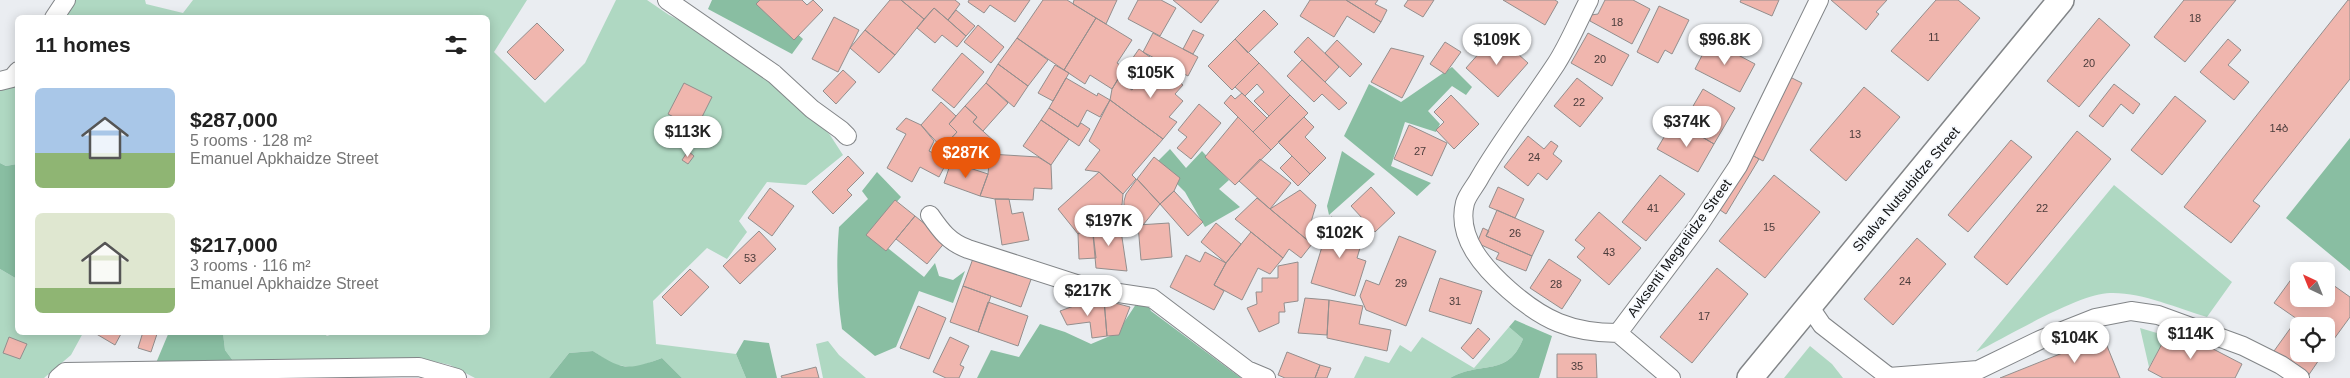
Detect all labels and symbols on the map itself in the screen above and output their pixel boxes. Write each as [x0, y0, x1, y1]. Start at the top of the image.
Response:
house number: 18 [2189, 12, 2201, 24]
house number: 18 [1611, 16, 1623, 28]
pin: $109K [1462, 23, 1532, 66]
pin: $96.8K [1684, 23, 1766, 66]
house number: 11 [1928, 31, 1940, 43]
house number: 20 [1594, 53, 1606, 65]
pin: $105K [1116, 56, 1186, 99]
house number: 20 [2083, 57, 2095, 69]
house number: 22 [1573, 96, 1585, 108]
pin: $374K [1652, 106, 1722, 148]
pin: $113K [653, 116, 723, 158]
house number: 14ბ [2270, 122, 2289, 134]
street label: Shalva Nutsubidze Street [1849, 123, 1963, 255]
house number: 13 [1849, 128, 1861, 140]
pin: $287K [931, 136, 1001, 179]
house number: 27 [1414, 145, 1426, 157]
house number: 24 [1528, 151, 1540, 163]
street label: Avksenti Megrelidze Street [1624, 176, 1734, 320]
house number: 41 [1647, 202, 1659, 214]
house number: 22 [2036, 202, 2048, 214]
pin: $197K [1074, 204, 1144, 247]
pin: $102K [1305, 216, 1375, 259]
house number: 15 [1763, 221, 1775, 233]
house number: 26 [1509, 227, 1521, 239]
house number: 43 [1603, 246, 1615, 258]
house number: 53 [744, 252, 756, 264]
north arrow [2290, 262, 2335, 308]
pin: $217K [1053, 274, 1123, 317]
house number: 24 [1899, 275, 1911, 287]
house number: 29 [1395, 277, 1407, 289]
house number: 28 [1550, 278, 1562, 290]
house number: 31 [1449, 295, 1461, 307]
house number: 17 [1698, 310, 1710, 322]
pin: $114K [2156, 318, 2226, 360]
pin: $104K [2040, 322, 2110, 364]
house number: 35 [1571, 360, 1583, 372]

